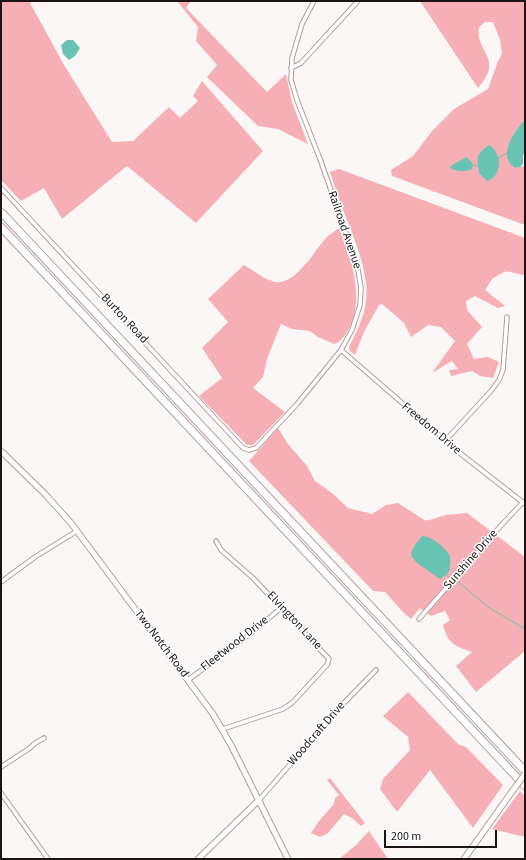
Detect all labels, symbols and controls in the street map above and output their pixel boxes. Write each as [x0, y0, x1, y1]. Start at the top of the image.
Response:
street label: Railroad Avenue [324, 189, 364, 271]
street label: Burton Road [97, 291, 151, 347]
street label: Freedom Drive [398, 400, 464, 458]
street label: Sunshine Drive [441, 527, 501, 593]
street label: Elvington Lane [263, 589, 325, 653]
street label: Two Notch Road [131, 607, 191, 681]
street label: Fleetwood Drive [198, 613, 272, 675]
street label: Woodcraft Drive [285, 699, 349, 769]
scale bar [386, 822, 499, 848]
text: 200 m [391, 828, 421, 845]

